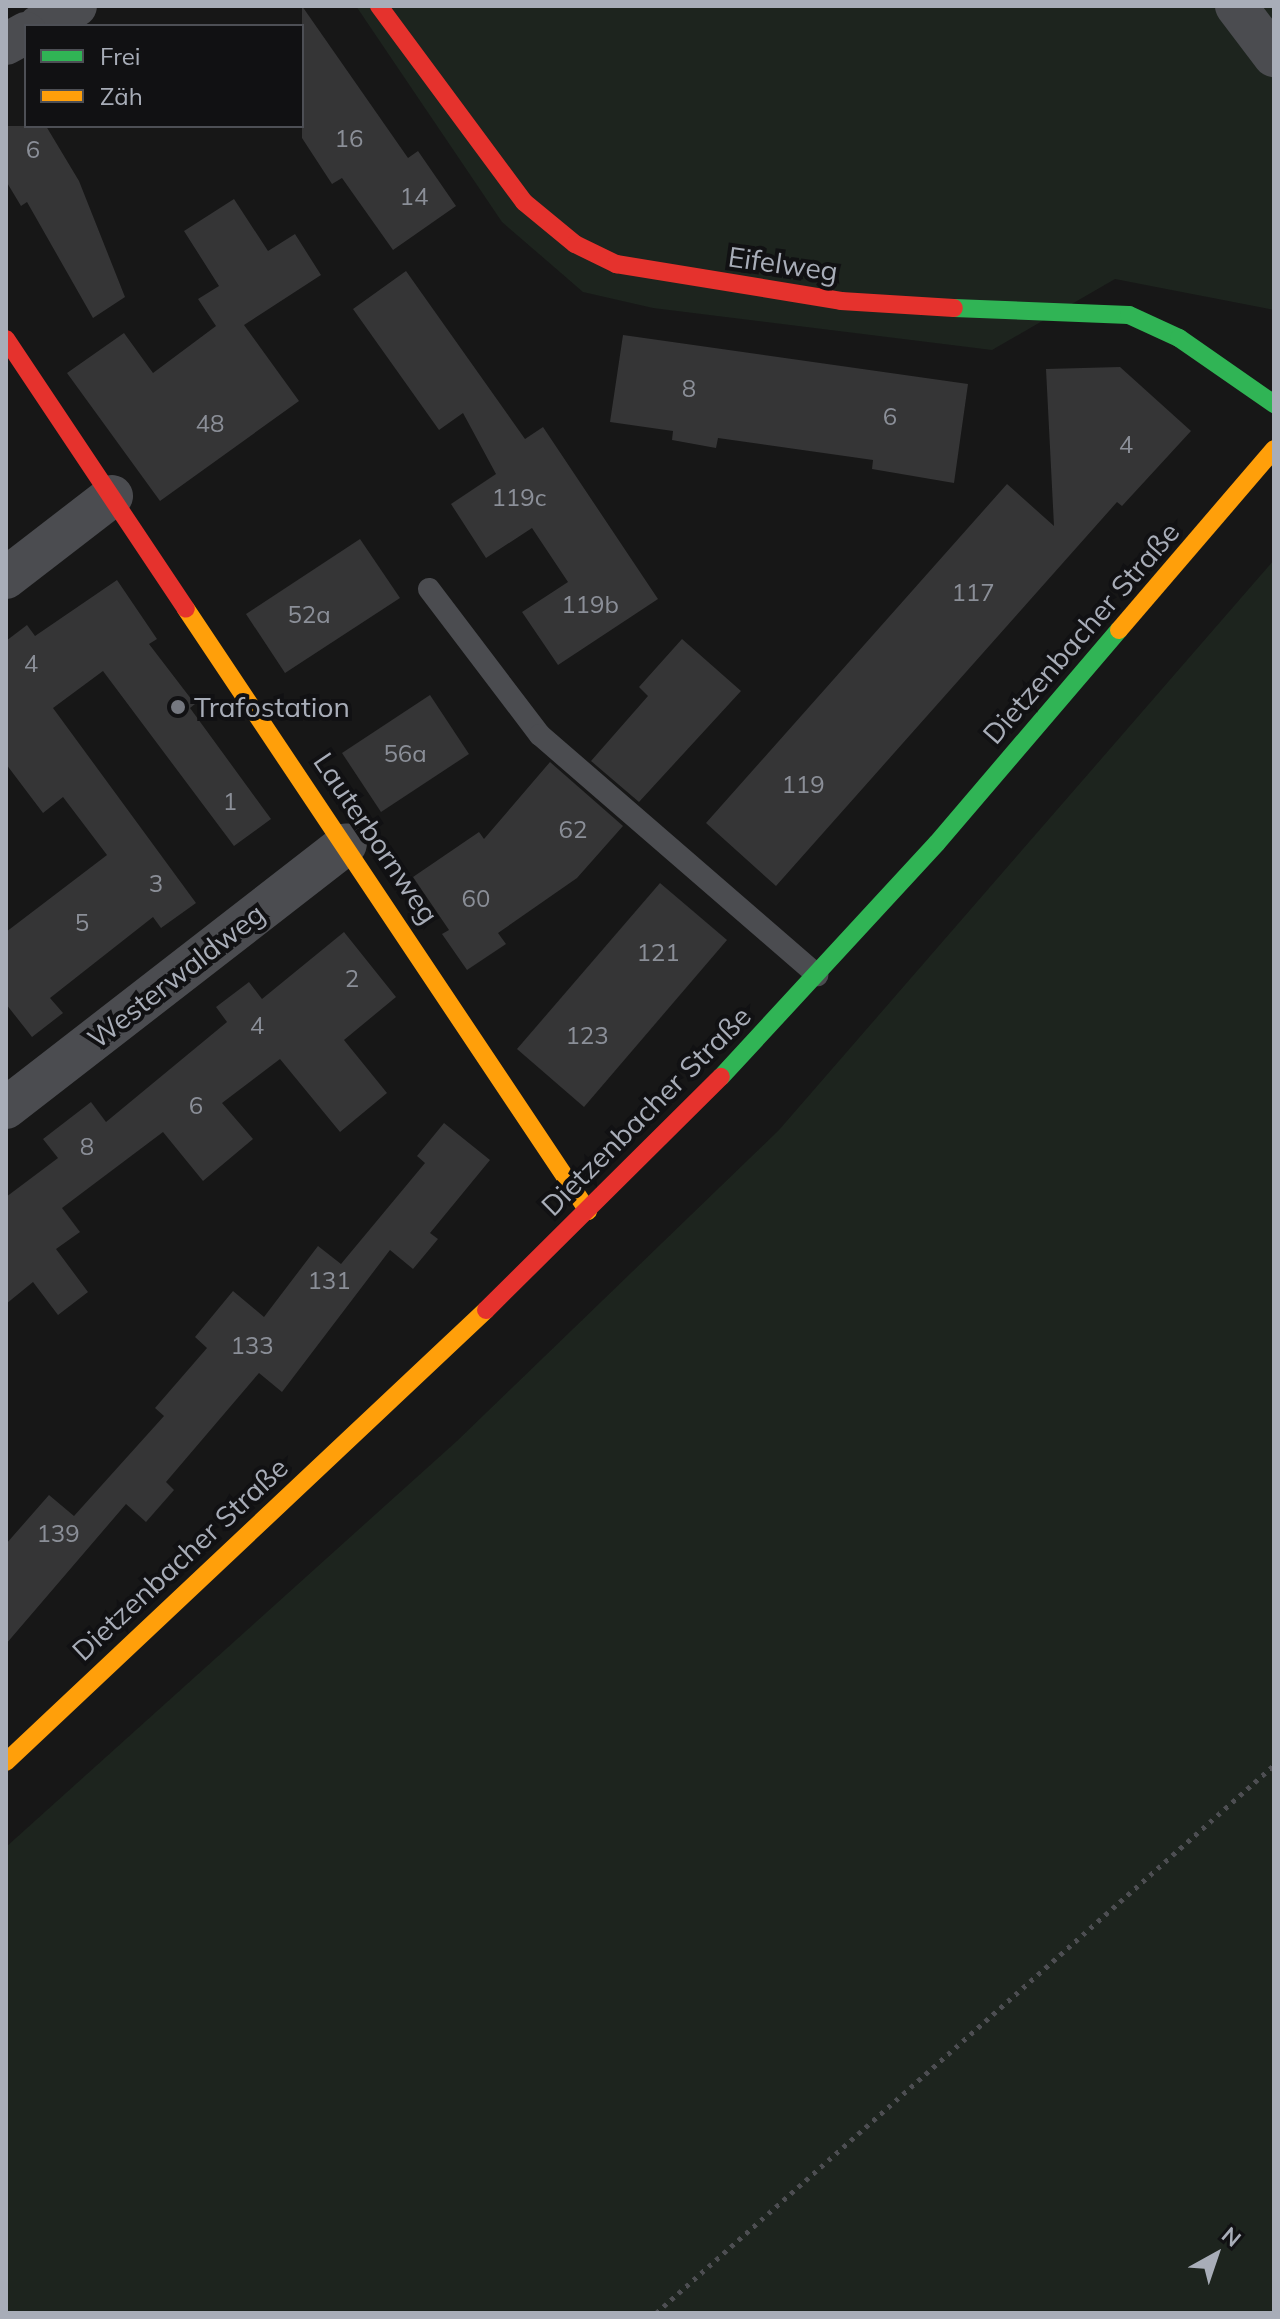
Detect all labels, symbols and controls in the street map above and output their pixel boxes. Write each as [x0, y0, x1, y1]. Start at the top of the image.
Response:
legend [24, 24, 304, 128]
text: Frei [100, 41, 141, 71]
text: Zäh [100, 81, 143, 111]
house number: 16 [335, 125, 363, 153]
house number: 6 [26, 136, 40, 164]
house number: 14 [400, 183, 428, 211]
street label: Eifelweg [726, 240, 840, 288]
house number: 8 [682, 375, 696, 403]
house number: 6 [883, 403, 897, 431]
house number: 48 [196, 410, 224, 438]
house number: 4 [1119, 431, 1133, 459]
house number: 119c [491, 484, 547, 512]
street label: Dietzenbacher Straße [976, 516, 1186, 750]
house number: 117 [951, 579, 995, 607]
house number: 119b [561, 591, 619, 619]
house number: 52a [287, 601, 331, 629]
house number: 4 [24, 650, 38, 678]
place label: Trafostation [194, 690, 350, 724]
marker: Trafostation [169, 698, 187, 716]
house number: 56a [383, 740, 427, 768]
street label: Lauterbornweg [307, 746, 445, 930]
house number: 119 [781, 771, 825, 799]
house number: 1 [223, 788, 237, 816]
house number: 62 [559, 816, 587, 844]
house number: 3 [149, 870, 163, 898]
house number: 60 [462, 885, 490, 913]
street label: Westerwaldweg [81, 897, 271, 1055]
house number: 5 [75, 909, 89, 937]
house number: 121 [636, 939, 680, 967]
house number: 2 [345, 965, 359, 993]
street label: Dietzenbacher Straße [534, 999, 758, 1223]
house number: 4 [250, 1012, 264, 1040]
house number: 123 [565, 1022, 609, 1050]
house number: 6 [189, 1092, 203, 1120]
house number: 8 [80, 1133, 94, 1161]
house number: 131 [307, 1267, 351, 1295]
house number: 133 [230, 1332, 274, 1360]
street label: Dietzenbacher Straße [65, 1451, 295, 1667]
house number: 139 [36, 1520, 80, 1548]
north arrow [1176, 2215, 1256, 2295]
text: N [1216, 2221, 1247, 2253]

